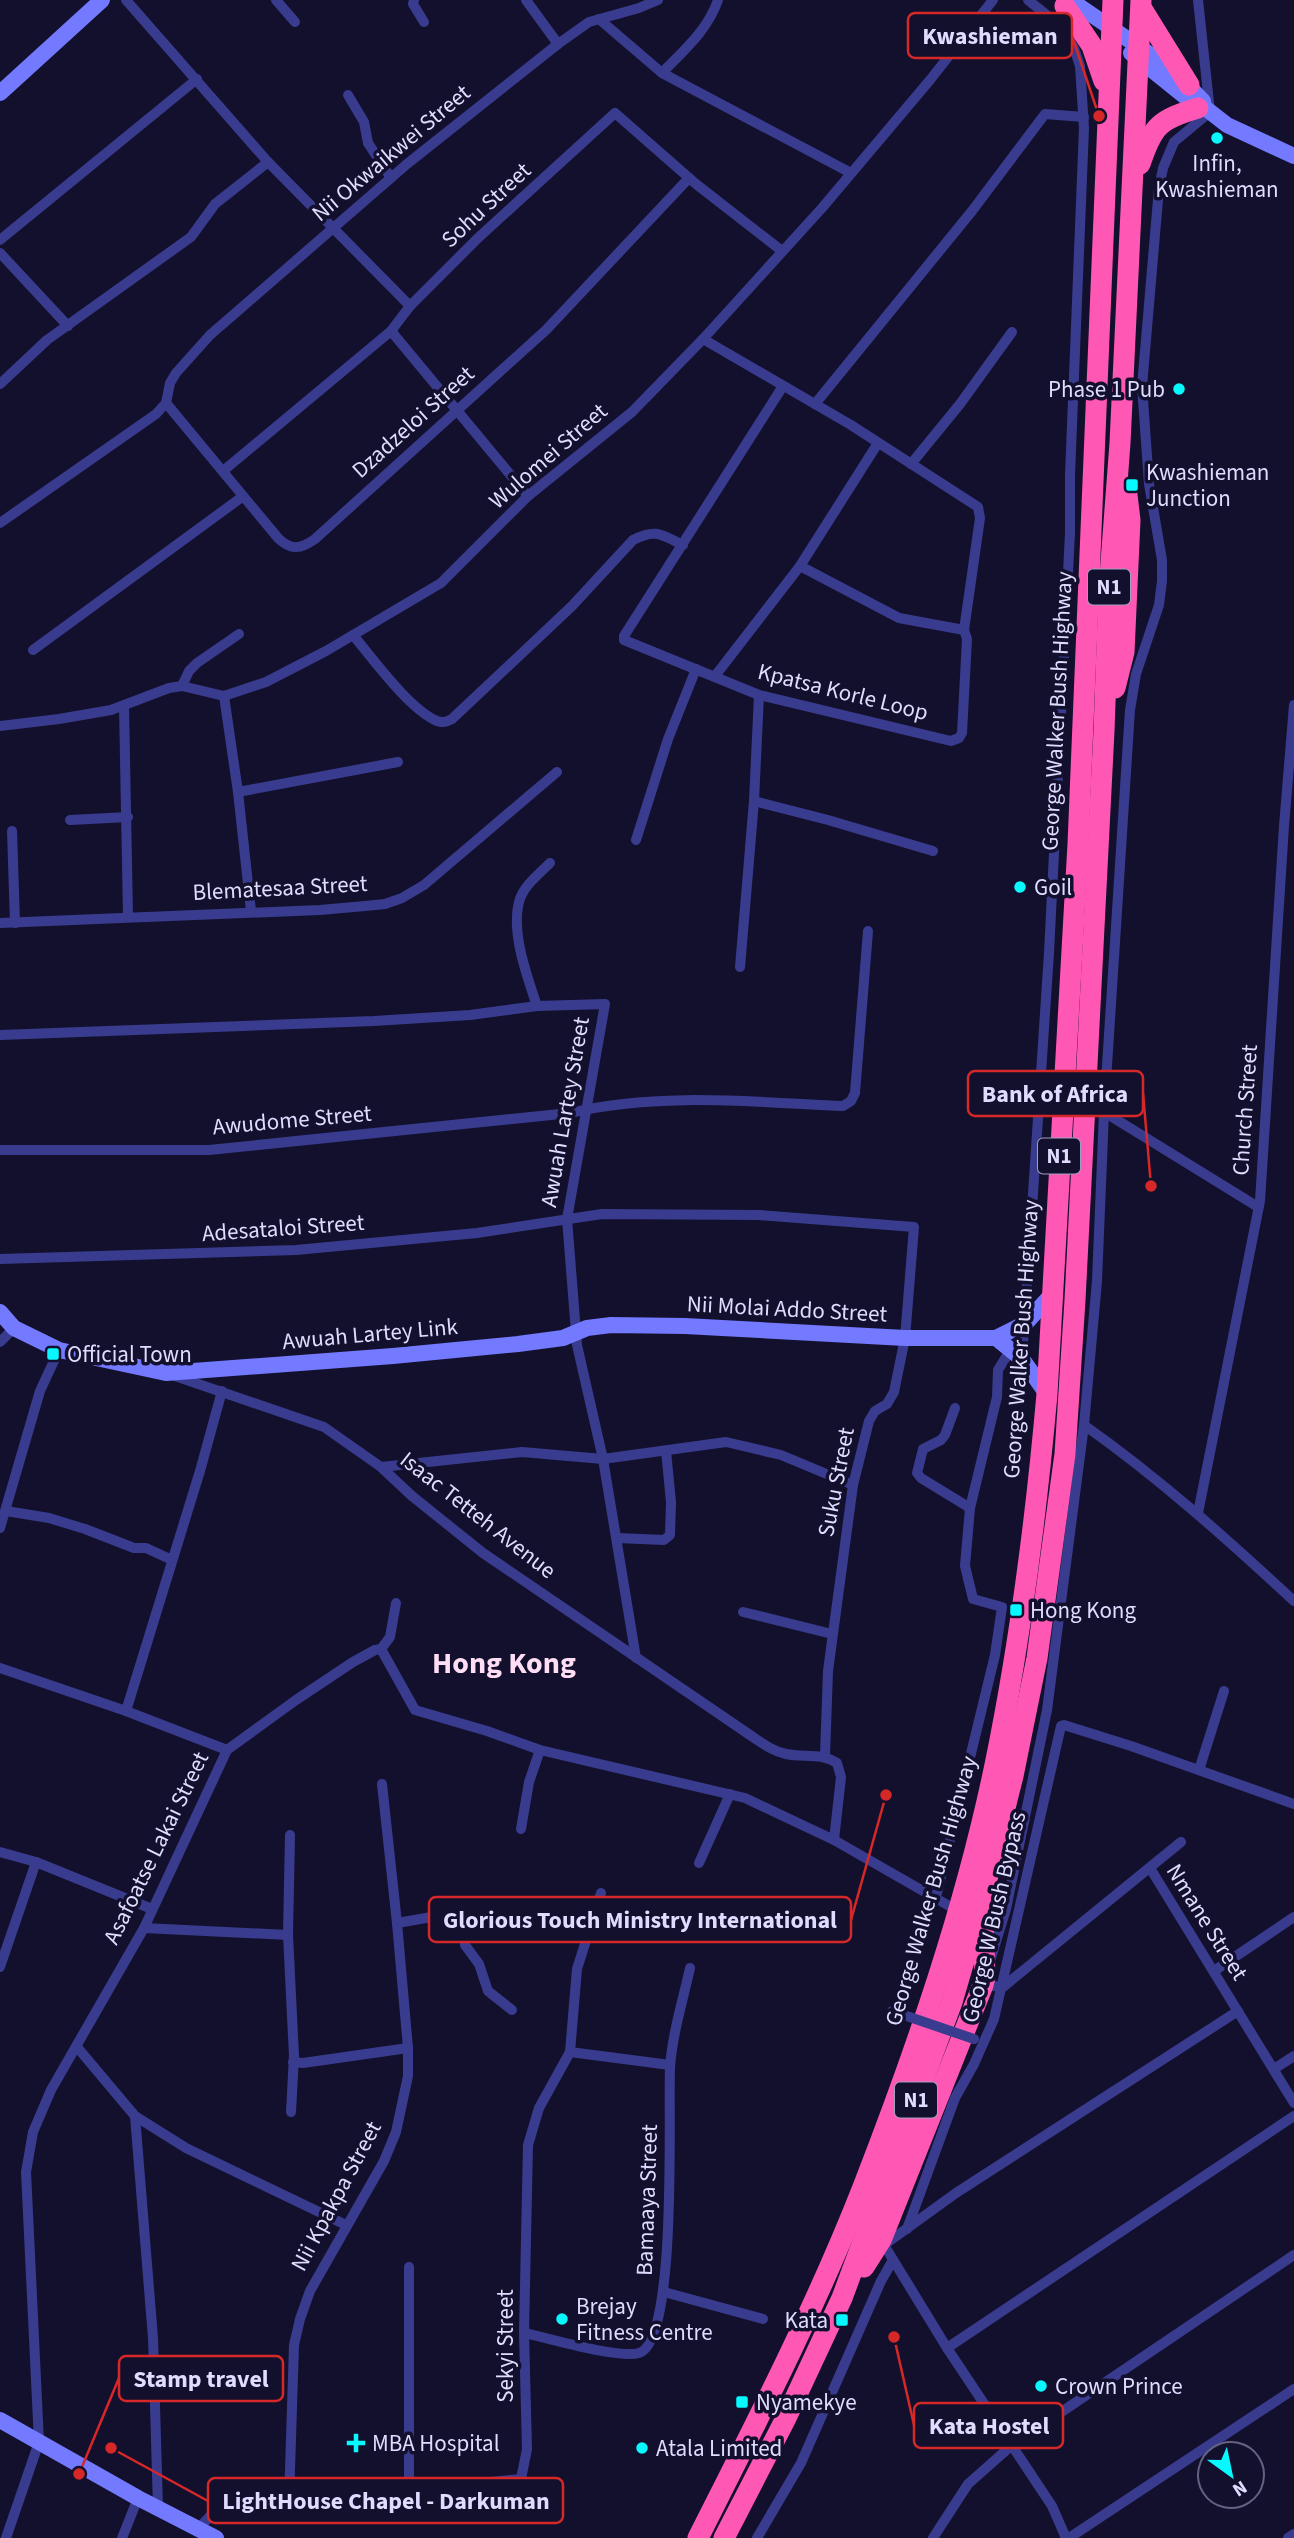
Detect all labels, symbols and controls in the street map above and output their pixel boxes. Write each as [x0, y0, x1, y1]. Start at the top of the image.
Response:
callout: Kwashieman [908, 13, 1072, 58]
text: Kwashieman [922, 19, 1058, 54]
street label: Nii Okwaikwei Street [305, 77, 478, 229]
marker: Infin, Kwashieman [1209, 130, 1225, 146]
place label: Infin, Kwashieman [1155, 147, 1279, 206]
street label: Sohu Street [434, 155, 538, 255]
street label: Dzadzeloi Street [344, 358, 482, 486]
place label: Phase 1 Pub [1048, 373, 1165, 406]
marker: Phase 1 Pub [1171, 381, 1187, 397]
street label: Wulomei Street [482, 395, 615, 517]
place label: Kwashieman Junction [1146, 456, 1269, 515]
marker: Kwashieman Junction [1124, 477, 1140, 493]
street label: George Walker Bush Highway [1033, 570, 1081, 851]
road number: N1 [1088, 570, 1130, 604]
street label: Kpatsa Korle Loop [754, 655, 932, 729]
street label: Blematesaa Street [192, 867, 368, 909]
place label: Goil [1034, 871, 1072, 904]
marker: Goil [1012, 879, 1028, 895]
street label: Awuah Lartey Street [532, 1014, 598, 1210]
street label: Church Street [1224, 1043, 1266, 1177]
callout: Bank of Africa [968, 1071, 1143, 1116]
text: Bank of Africa [982, 1077, 1128, 1112]
street label: Awudome Street [211, 1097, 373, 1143]
road number: N1 [1038, 1138, 1080, 1174]
street label: George Walker Bush Highway [995, 1198, 1047, 1480]
street label: Adesataloi Street [201, 1206, 366, 1250]
street label: Nii Molai Addo Street [686, 1287, 888, 1331]
street label: Awuah Lartey Link [281, 1310, 460, 1358]
place label: Official Town [67, 1338, 192, 1371]
marker: Official Town [45, 1346, 61, 1362]
street label: Suku Street [809, 1424, 863, 1539]
street label: Isaac Tetteh Avenue [393, 1443, 563, 1587]
place label: Hong Kong [1030, 1594, 1136, 1627]
marker: Hong Kong [1008, 1602, 1024, 1618]
district label: Hong Kong [432, 1642, 576, 1685]
street label: Asafoatse Lakai Street [95, 1746, 217, 1950]
street label: George Walker Bush Highway [877, 1752, 985, 2030]
street label: George W Bush Bypass [954, 1808, 1034, 2026]
street label: Nmane Street [1158, 1857, 1256, 1987]
callout: Glorious Touch Ministry International [429, 1897, 851, 1942]
text: Glorious Touch Ministry International [443, 1903, 837, 1938]
road number: N1 [895, 2082, 937, 2118]
street label: Nii Kpakpa Street [283, 2115, 390, 2277]
street label: Bamaaya Street [628, 2124, 666, 2276]
street label: Sekyi Street [489, 2289, 522, 2403]
place label: Brejay Fitness Centre [576, 2290, 713, 2349]
place label: Kata [785, 2304, 828, 2337]
marker: Brejay Fitness Centre [554, 2311, 570, 2327]
marker: Kata [834, 2312, 850, 2328]
callout: Stamp travel [119, 2356, 283, 2401]
text: Stamp travel [133, 2362, 269, 2397]
place label: Crown Prince [1055, 2370, 1183, 2403]
marker: Crown Prince [1033, 2378, 1049, 2394]
place label: Nyamekye [756, 2386, 857, 2419]
marker: Nyamekye [734, 2394, 750, 2410]
callout: Kata Hostel [914, 2403, 1063, 2448]
text: Kata Hostel [929, 2409, 1049, 2444]
place label: MBA Hospital [372, 2427, 500, 2460]
place label: Atala Limited [656, 2432, 782, 2465]
marker: MBA Hospital [346, 2433, 366, 2453]
marker: Atala Limited [634, 2440, 650, 2456]
north arrow [1196, 2440, 1266, 2510]
text: N [1227, 2473, 1252, 2503]
callout: LightHouse Chapel - Darkuman [208, 2478, 563, 2523]
text: LightHouse Chapel - Darkuman [222, 2484, 550, 2519]

